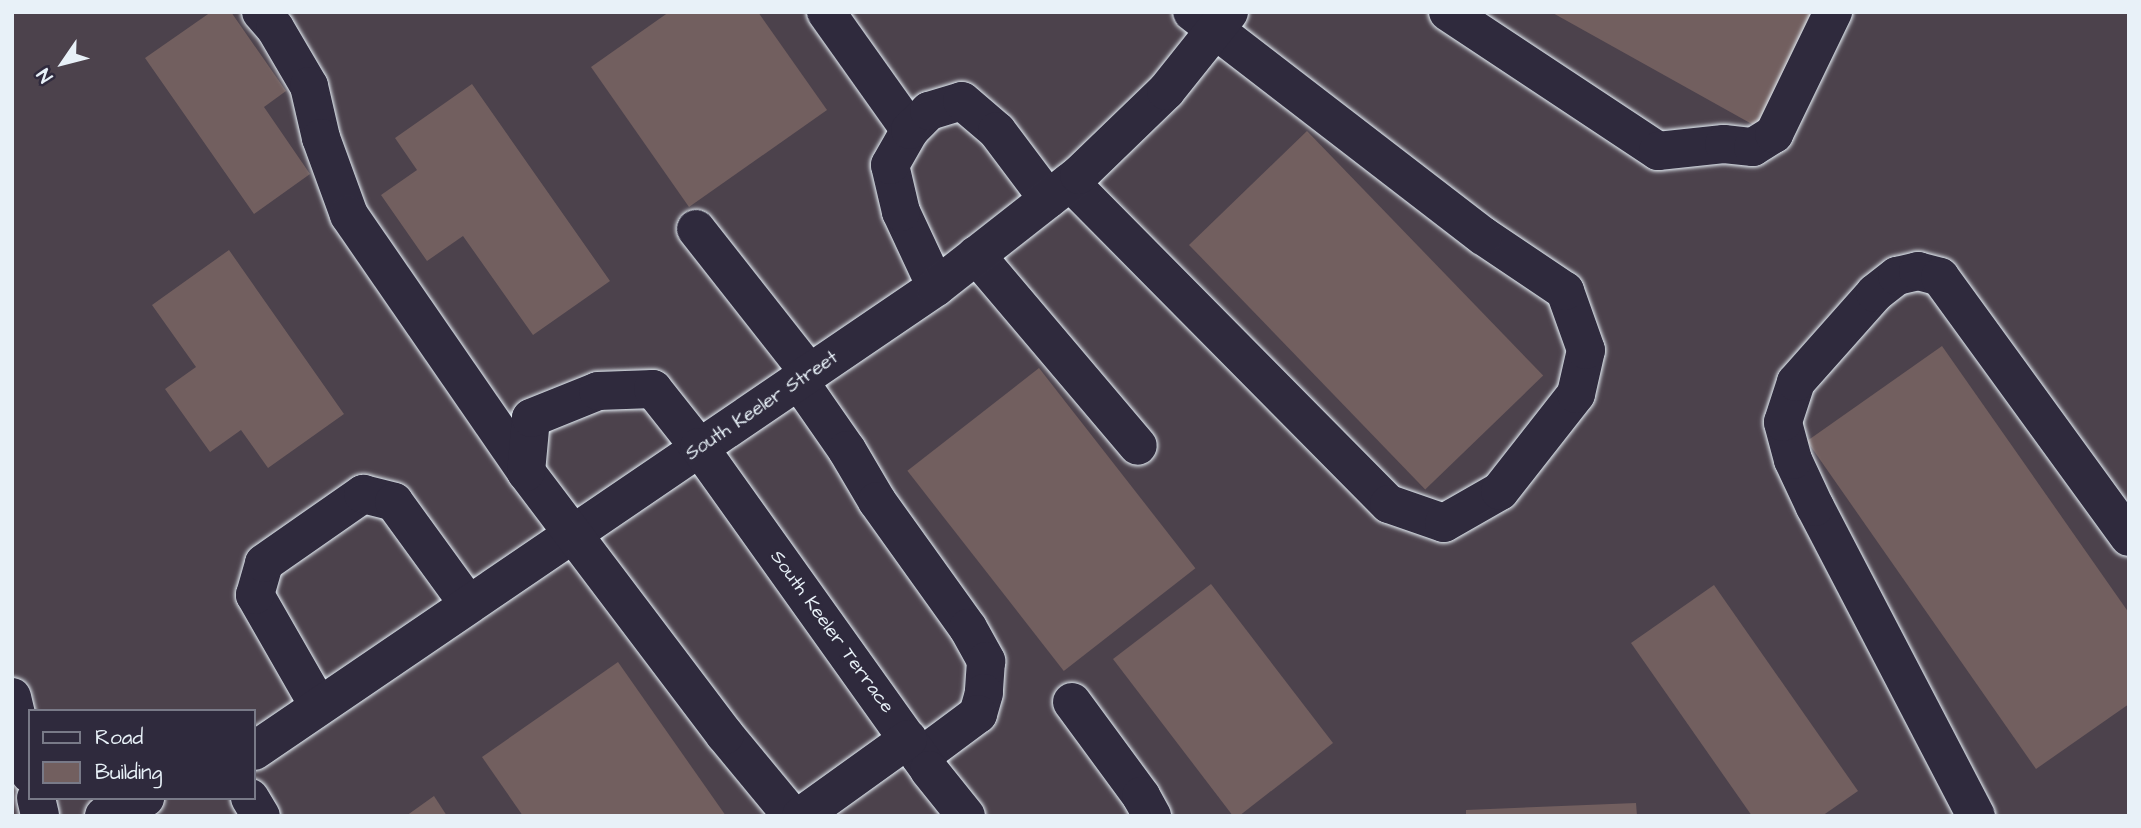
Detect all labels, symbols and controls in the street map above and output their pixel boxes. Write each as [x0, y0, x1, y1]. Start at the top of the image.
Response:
north arrow [28, 28, 98, 98]
text: N [31, 63, 60, 88]
street label: South Keeler Street [681, 346, 843, 466]
street label: South Keeler Terrace [765, 546, 899, 718]
legend [28, 709, 256, 800]
text: Road [95, 723, 143, 752]
text: Building [95, 758, 162, 787]

